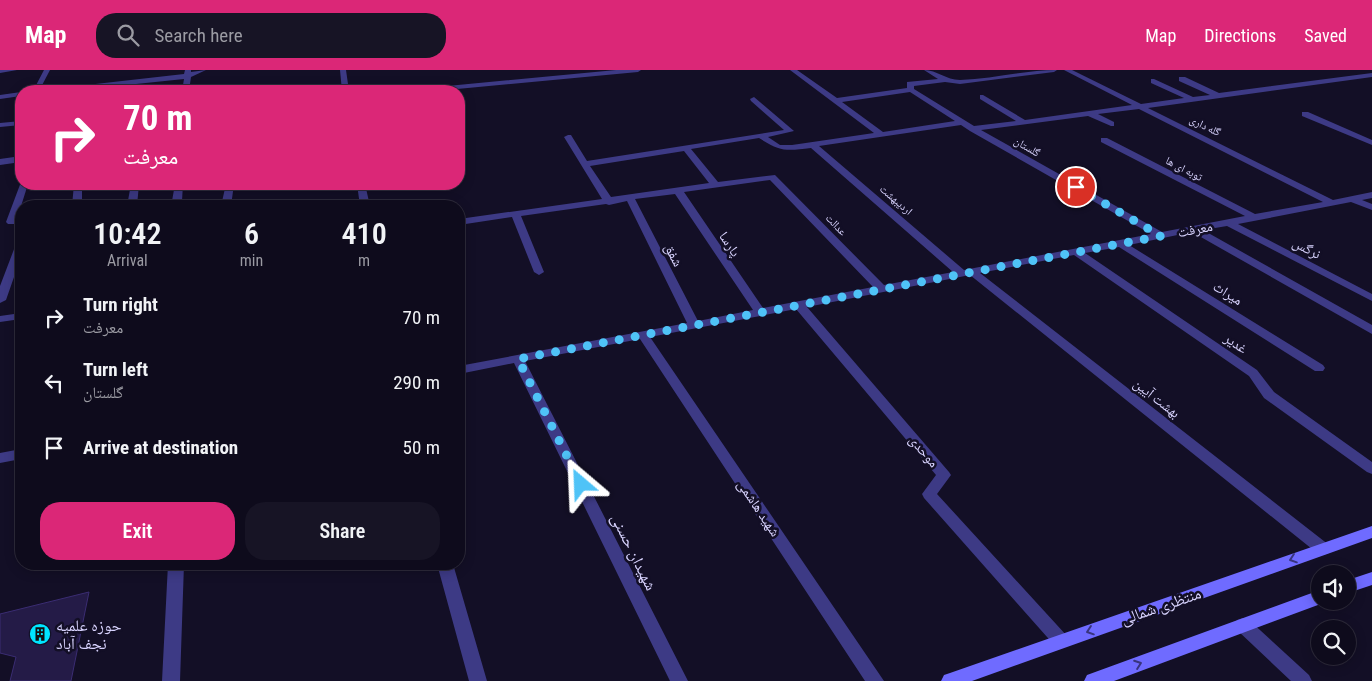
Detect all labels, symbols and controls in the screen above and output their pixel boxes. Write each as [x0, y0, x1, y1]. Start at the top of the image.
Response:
search box [96, 13, 446, 58]
text: Map [25, 21, 66, 49]
icon: search [114, 21, 142, 49]
text: Search here [154, 24, 243, 47]
text: Map [1145, 25, 1176, 46]
text: Directions [1204, 25, 1276, 46]
text: Saved [1304, 25, 1347, 46]
text: 70 m [123, 98, 192, 139]
icon: right [40, 105, 105, 170]
street label: گله داری [1187, 113, 1223, 139]
street label: گلستان [1012, 134, 1043, 160]
text: معرفت [123, 144, 178, 169]
street label: توبه ای ها [1163, 154, 1205, 184]
pin [1055, 166, 1097, 208]
icon: arrive [1062, 173, 1090, 201]
street label: اردیبهشت [877, 182, 915, 218]
street label: عدالت [823, 212, 850, 239]
text: 10:42 [93, 216, 162, 251]
text: 6 [244, 216, 259, 251]
text: 410 [341, 216, 387, 251]
street label: معرفت [1176, 218, 1214, 241]
street label: پارسا [715, 229, 744, 260]
street label: نرگس [1290, 234, 1324, 263]
street label: شفق [660, 241, 686, 270]
text: Arrival [107, 251, 148, 270]
text: min [240, 251, 263, 270]
text: m [358, 251, 370, 270]
street label: میراث [1210, 278, 1245, 309]
text: Turn right [83, 293, 158, 316]
icon: right [40, 304, 68, 332]
text: 70 m [403, 306, 440, 329]
text: معرفت [83, 318, 123, 337]
street label: غدیر [1220, 329, 1250, 357]
text: Turn left [83, 358, 148, 381]
icon: left [40, 369, 68, 397]
text: 290 m [393, 371, 440, 394]
street label: بهشت آیین [1130, 375, 1184, 422]
text: گلستان [83, 383, 123, 402]
street label: موحدی [905, 432, 942, 471]
icon: arrive [40, 434, 68, 462]
text: Arrive at destination [83, 436, 238, 459]
text: 50 m [403, 436, 440, 459]
position arrow [554, 457, 606, 509]
street label: شهید هاشمی [733, 477, 784, 540]
button: Exit [40, 502, 235, 560]
button: Share [245, 502, 440, 560]
street label: شهیدان حسنی [606, 510, 661, 594]
one-way arrow [1289, 553, 1298, 563]
map controls [1311, 565, 1356, 665]
button: sound [1311, 565, 1356, 610]
street label: منتظری شمالی [1118, 583, 1204, 630]
place label: حوزه علمیه نجف آباد [56, 616, 122, 653]
button: search [1311, 620, 1356, 665]
building icon: حوزه علمیه نجف آباد [28, 622, 52, 646]
one-way arrow [1086, 625, 1095, 635]
one-way arrow [1134, 660, 1142, 670]

